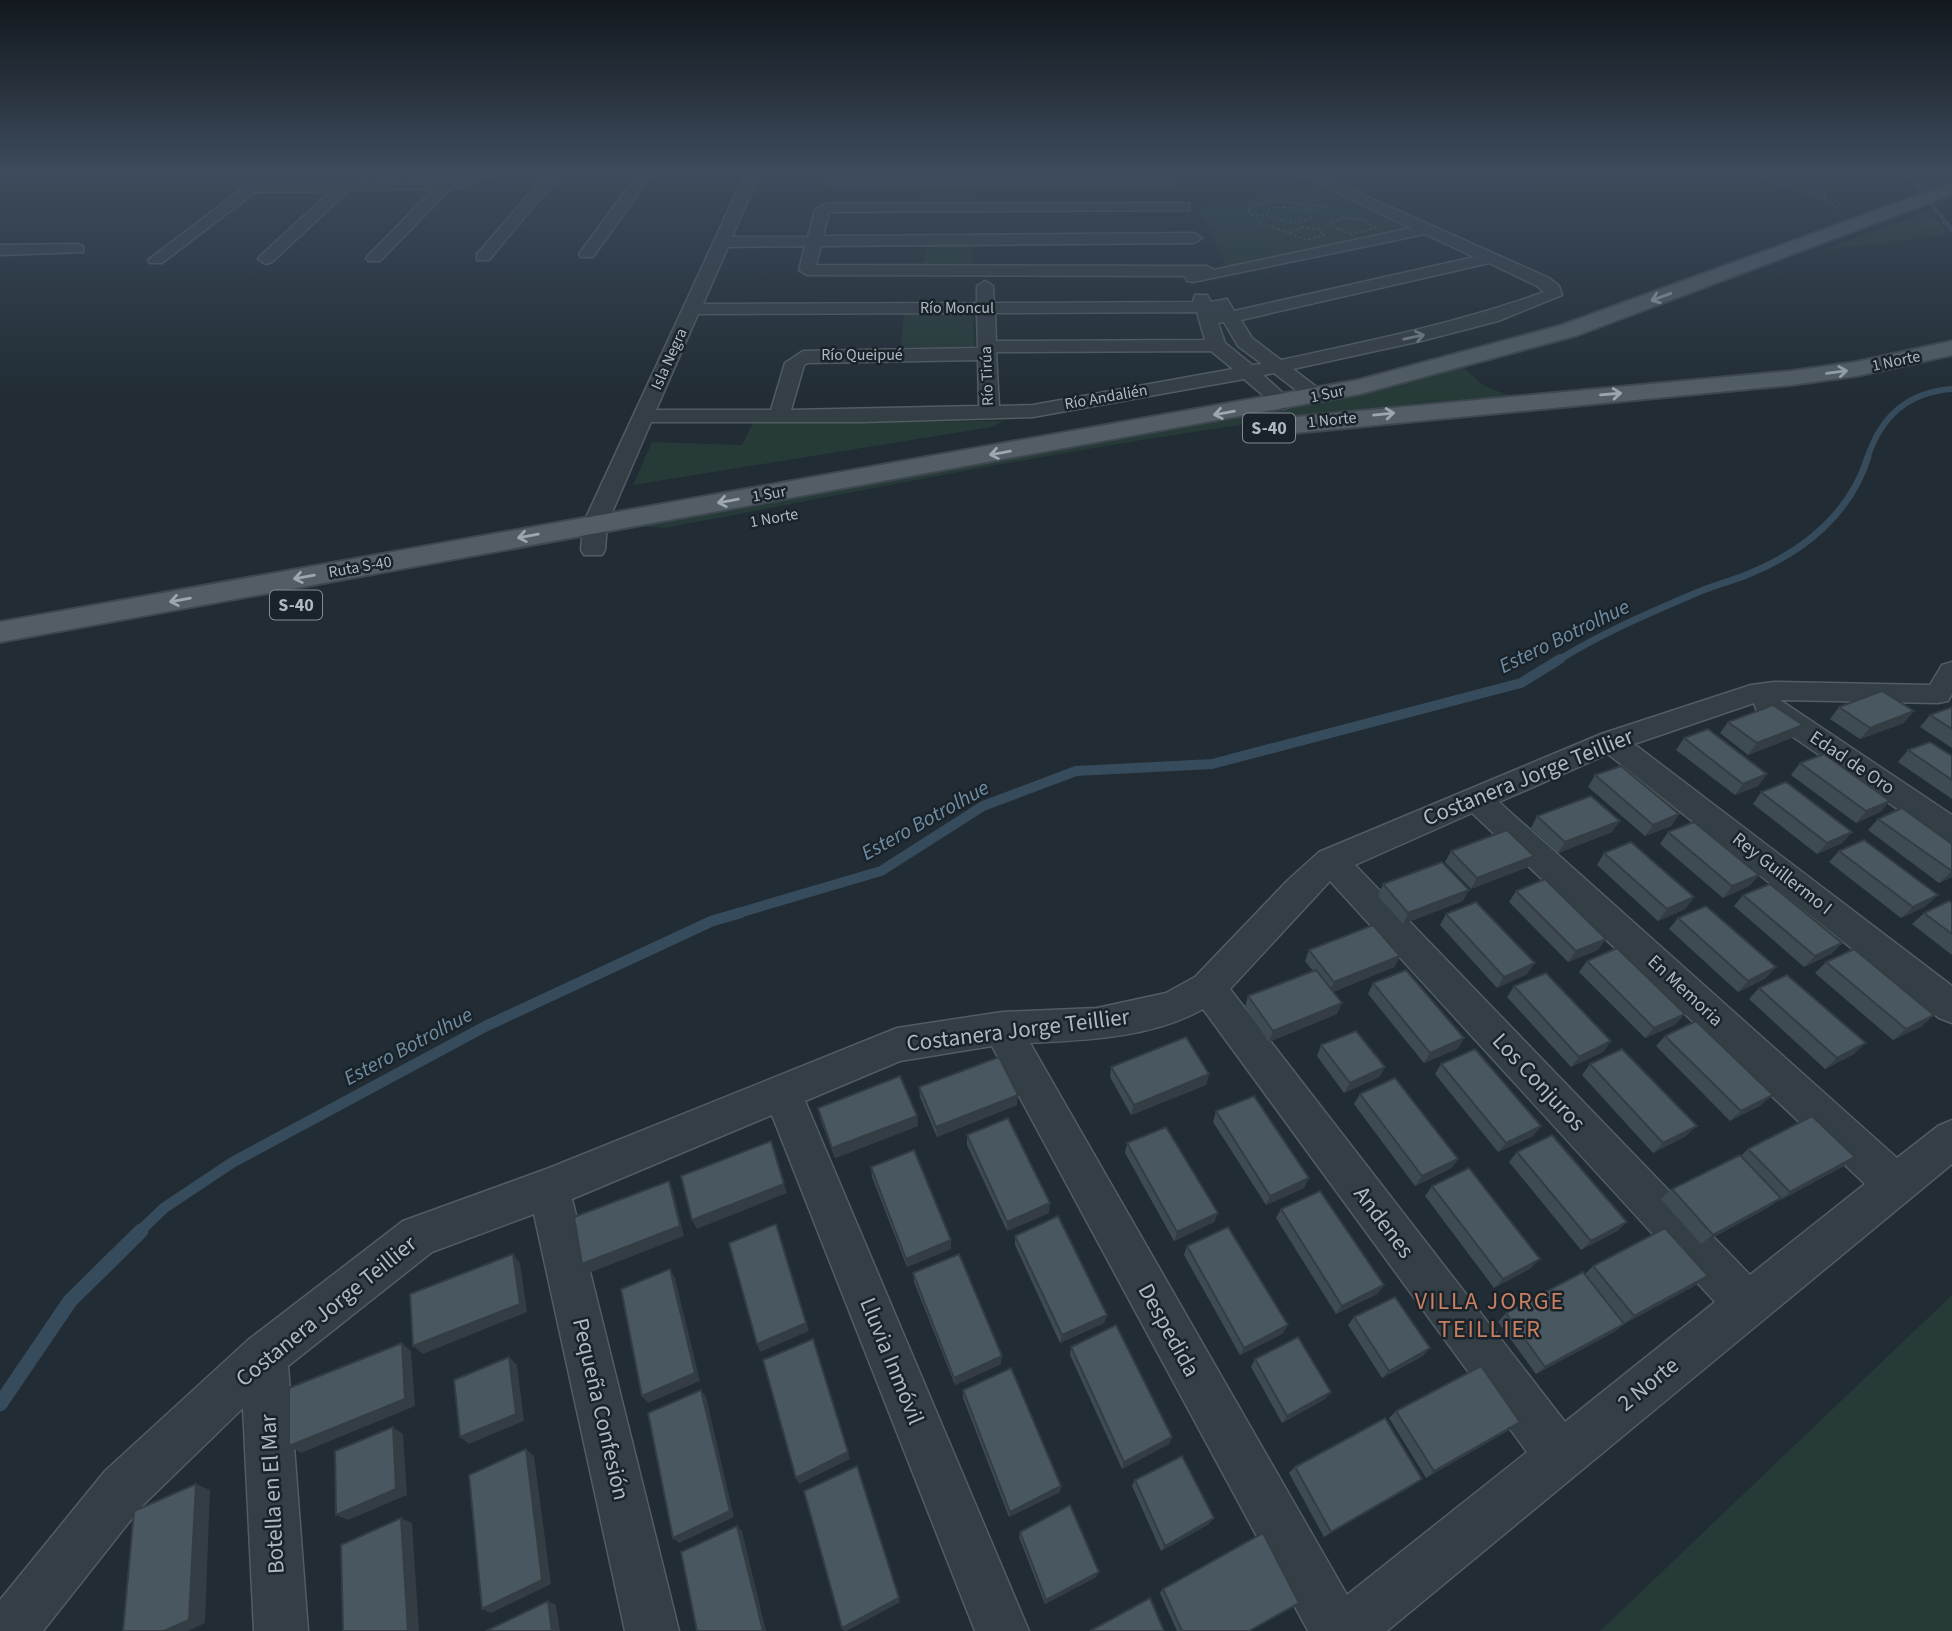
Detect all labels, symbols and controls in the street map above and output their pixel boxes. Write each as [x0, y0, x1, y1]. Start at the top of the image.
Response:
one-way arrow [1651, 292, 1673, 304]
street label: Río Moncul [920, 297, 994, 319]
street label: Isla Negra [646, 325, 692, 393]
one-way arrow [1402, 330, 1425, 344]
street label: Río Queipué [821, 344, 903, 366]
street label: 1 Norte [1870, 345, 1922, 377]
street label: Río Tirúa [975, 346, 999, 406]
one-way arrow [1825, 365, 1848, 378]
street label: Río Andalién [1063, 379, 1149, 415]
street label: 1 Sur [1308, 380, 1346, 408]
one-way arrow [1599, 387, 1621, 400]
one-way arrow [1213, 407, 1236, 420]
street label: 1 Norte [1307, 407, 1358, 433]
one-way arrow [1372, 408, 1395, 421]
road number: S-40 [1243, 414, 1295, 442]
one-way arrow [989, 447, 1012, 460]
street label: 1 Sur [750, 480, 788, 508]
one-way arrow [717, 495, 740, 508]
street label: 1 Norte [748, 503, 800, 533]
one-way arrow [517, 530, 540, 544]
street label: Ruta S-40 [327, 551, 393, 583]
one-way arrow [293, 571, 316, 584]
road number: S-40 [270, 590, 322, 620]
water label: Estero Botrolhue [1494, 591, 1634, 681]
one-way arrow [169, 593, 192, 607]
street label: Costanera Jorge Teillier [1418, 719, 1639, 834]
street label: Edad de Oro [1804, 725, 1900, 801]
water label: Estero Botrolhue [856, 772, 994, 868]
street label: Rey Guillermo I [1726, 826, 1838, 922]
street label: En Memoria [1641, 949, 1729, 1033]
water label: Estero Botrolhue [338, 999, 478, 1093]
street label: Costanera Jorge Teillier [905, 1000, 1132, 1060]
street label: Los Conjuros [1485, 1026, 1593, 1138]
street label: Andenes [1346, 1179, 1422, 1265]
street label: Costanera Jorge Teillier [228, 1227, 424, 1394]
street label: Despedida [1130, 1277, 1208, 1383]
district label: VILLA JORGE TEILLIER [1415, 1284, 1565, 1347]
street label: Lluvia Inmóvil [852, 1292, 932, 1430]
street label: Pequeña Confesión [564, 1315, 638, 1503]
street label: 2 Norte [1610, 1349, 1686, 1419]
street label: Botella en El Mar [251, 1412, 293, 1575]

